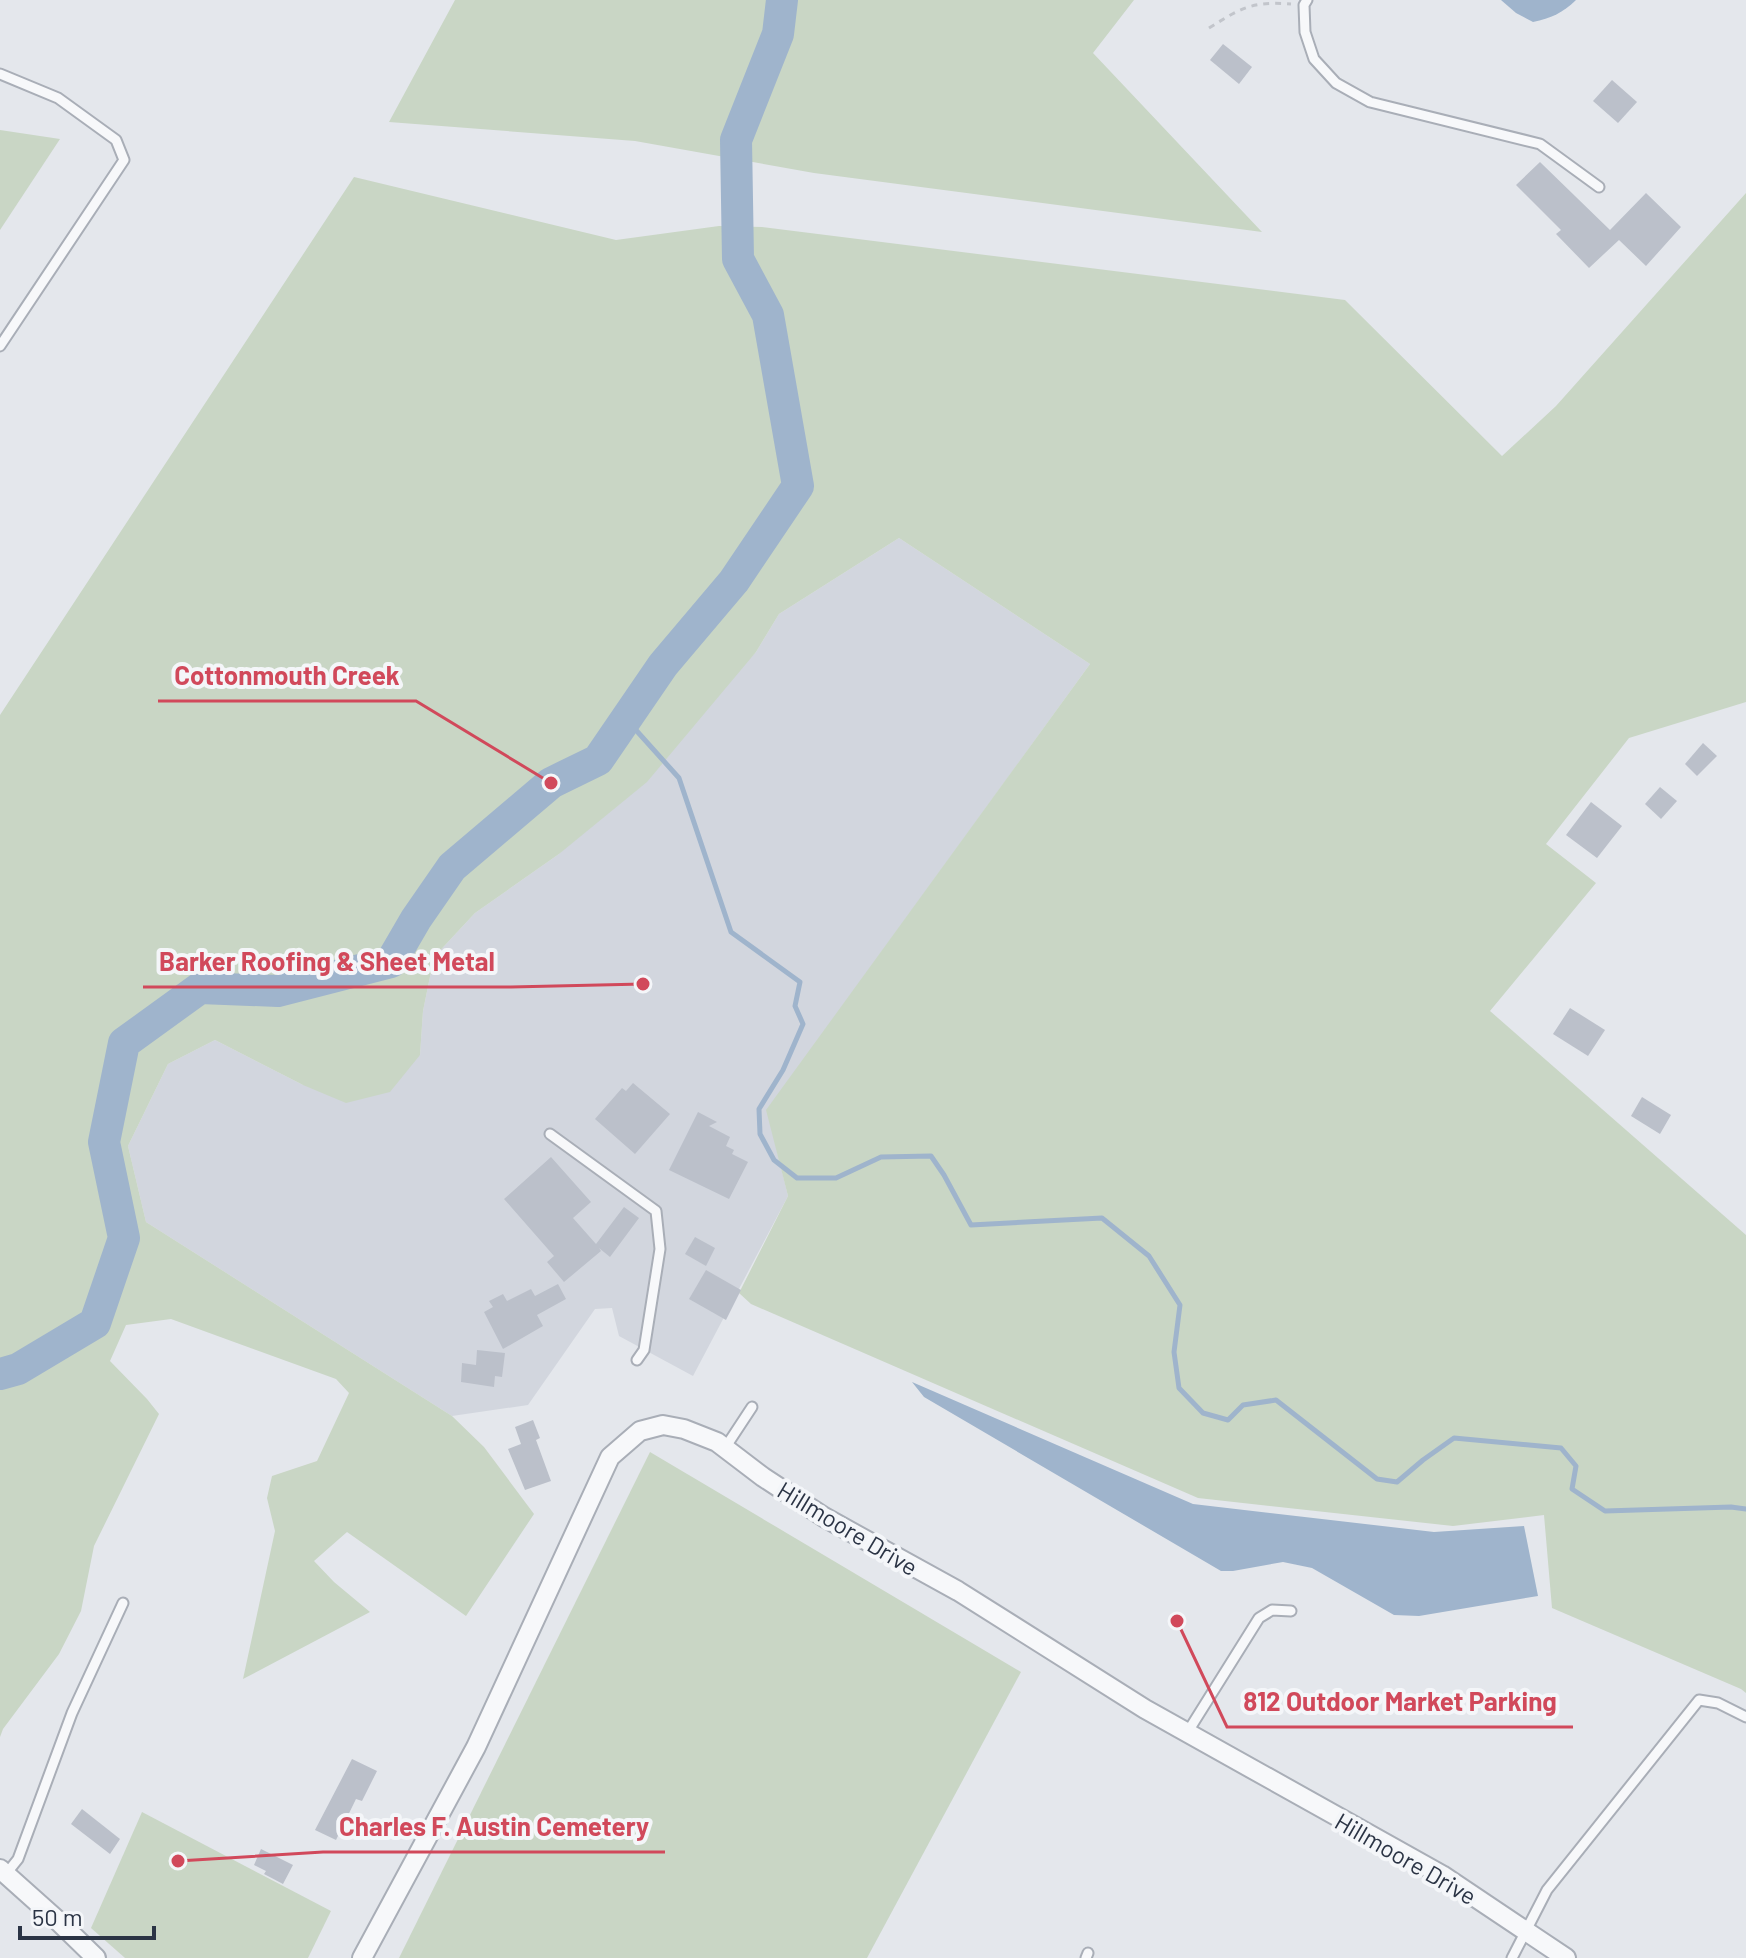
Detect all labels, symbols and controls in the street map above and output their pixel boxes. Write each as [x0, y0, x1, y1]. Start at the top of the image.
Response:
callout: Cottonmouth Creek [158, 651, 416, 701]
text: Cottonmouth Creek [174, 659, 400, 690]
callout: Barker Roofing & Sheet Metal [143, 937, 511, 987]
text: Barker Roofing & Sheet Metal [159, 945, 495, 976]
street label: Hillmoore Drive [773, 1475, 923, 1581]
callout: 812 Outdoor Market Parking [1227, 1677, 1573, 1727]
text: 812 Outdoor Market Parking [1243, 1685, 1557, 1716]
callout: Charles F. Austin Cemetery [323, 1802, 665, 1852]
street label: Hillmoore Drive [1330, 1806, 1482, 1910]
text: Charles F. Austin Cemetery [339, 1810, 649, 1841]
scale bar [20, 1890, 154, 1940]
text: 50 m [32, 1902, 83, 1931]

